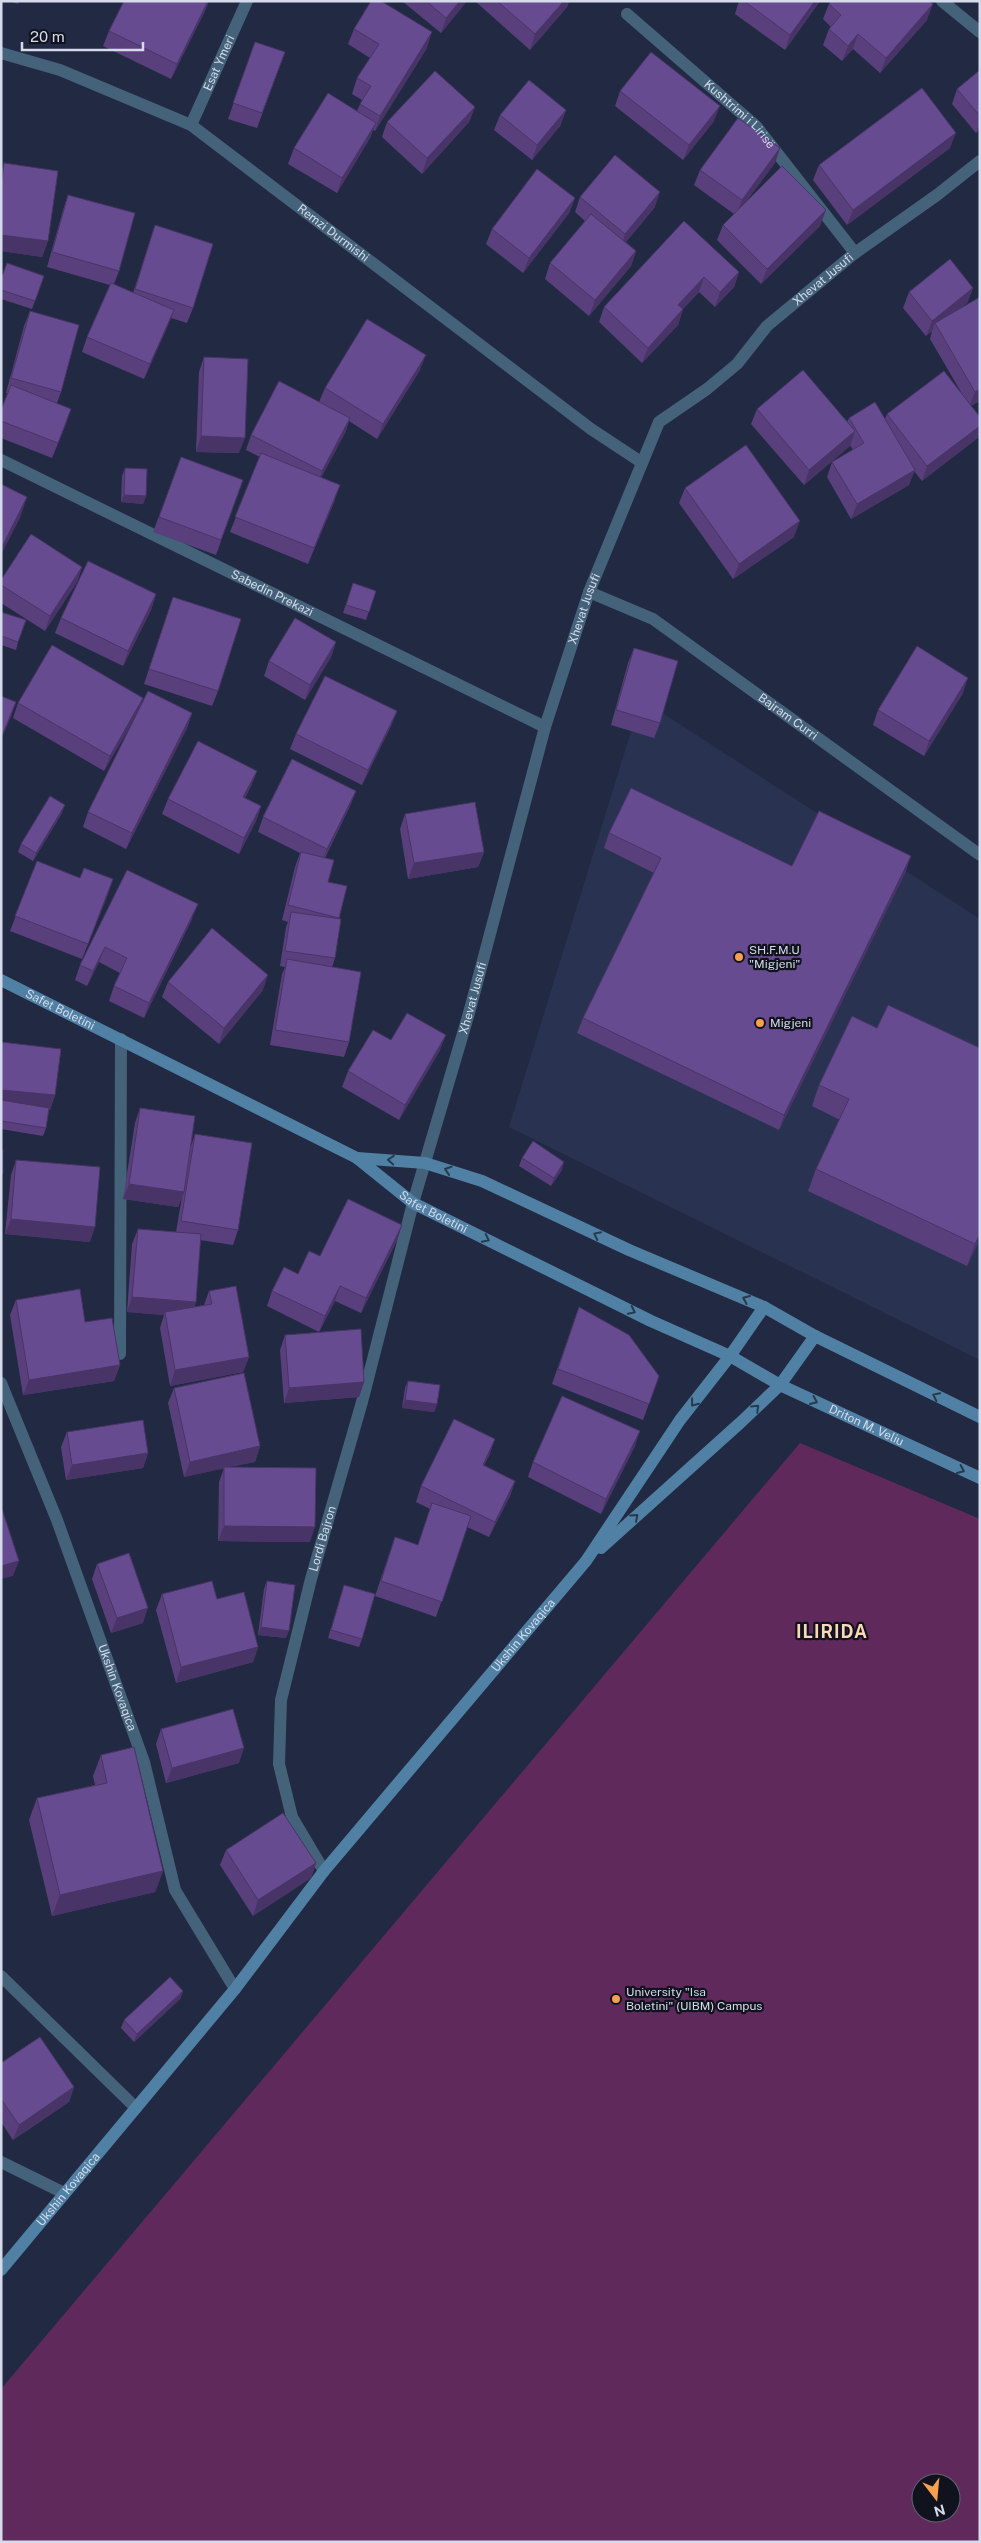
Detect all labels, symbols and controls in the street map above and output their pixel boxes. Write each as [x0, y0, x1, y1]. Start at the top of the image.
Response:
scale bar [22, 20, 144, 52]
text: 20 m [30, 28, 65, 45]
street label: Esat Ymeri [200, 33, 238, 93]
street label: Kushtrimi i Lirisë [701, 77, 778, 151]
street label: Remzi Durmishi [295, 201, 372, 265]
street label: Xhevat Jusufi [790, 250, 856, 309]
street label: Sabedin Prekazi [229, 567, 316, 619]
street label: Xhevat Jusufi [565, 571, 603, 646]
street label: Bajram Curri [756, 690, 821, 743]
place label: SH.F.M.U "Migjeni" [749, 943, 800, 971]
marker: SH.F.M.U "Migjeni" [733, 951, 745, 963]
street label: Xhevat Jusufi [456, 961, 489, 1036]
street label: Safet Boletini [23, 986, 97, 1033]
place label: Migjeni [770, 1016, 811, 1030]
marker: Migjeni [754, 1017, 766, 1029]
one-way arrow [386, 1155, 394, 1166]
one-way arrow [444, 1166, 453, 1176]
street label: Safet Boletini [396, 1188, 470, 1236]
one-way arrow [593, 1230, 602, 1241]
one-way arrow [481, 1233, 490, 1243]
one-way arrow [742, 1295, 751, 1306]
one-way arrow [627, 1305, 636, 1315]
one-way arrow [932, 1392, 941, 1402]
one-way arrow [809, 1394, 818, 1405]
one-way arrow [691, 1397, 699, 1406]
street label: Driton M. Veliu [827, 1402, 906, 1449]
one-way arrow [750, 1405, 759, 1414]
one-way arrow [956, 1463, 965, 1474]
street label: Lordi Bajron [307, 1504, 339, 1573]
one-way arrow [630, 1514, 639, 1523]
street label: Ukshin Kovaqica [488, 1596, 558, 1675]
district label: ILIRIDA [796, 1621, 868, 1642]
street label: Ukshin Kovaqica [95, 1642, 139, 1733]
place label: University "Isa Boletini" (UIBM) Campus [626, 1985, 762, 2013]
marker: University "Isa Boletini" (UIBM) Campus [610, 1993, 622, 2005]
street label: Ukshin Kovaqica [34, 2150, 103, 2229]
north arrow [911, 2473, 961, 2523]
text: N [932, 2501, 947, 2520]

